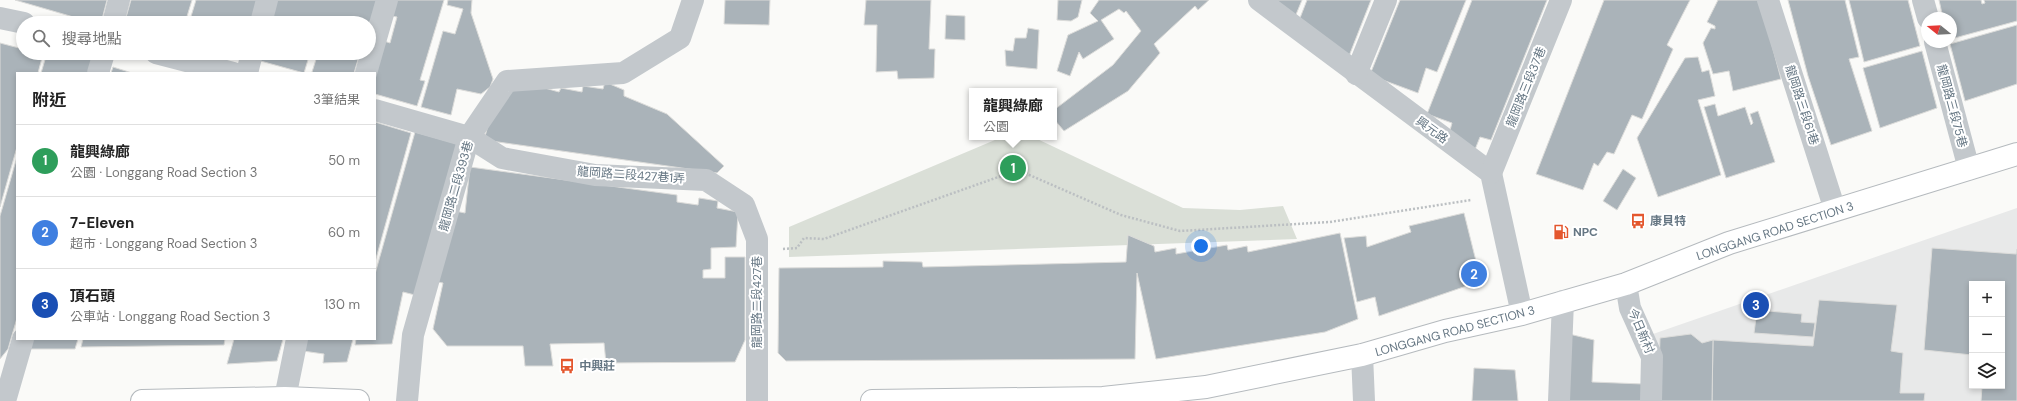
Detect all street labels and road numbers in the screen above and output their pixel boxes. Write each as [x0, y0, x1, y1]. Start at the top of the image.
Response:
street label: 龍岡路三段37巷 [1503, 44, 1549, 130]
street label: 龍岡路三段61巷 [1782, 63, 1822, 147]
street label: 龍岡路三段75巷 [1933, 63, 1971, 149]
street label: 興元路 [1413, 113, 1451, 147]
street label: 龍岡路二段393巷 [435, 139, 477, 233]
street label: 龍岡路二段427巷1弄 [576, 163, 686, 187]
street label: LONGGANG ROAD SECTION 3 [1694, 198, 1856, 264]
street label: 龍岡路二段427巷 [749, 256, 765, 348]
street label: LONGGANG ROAD SECTION 3 [1373, 302, 1537, 360]
street label: 今日新村 [1624, 306, 1658, 357]

